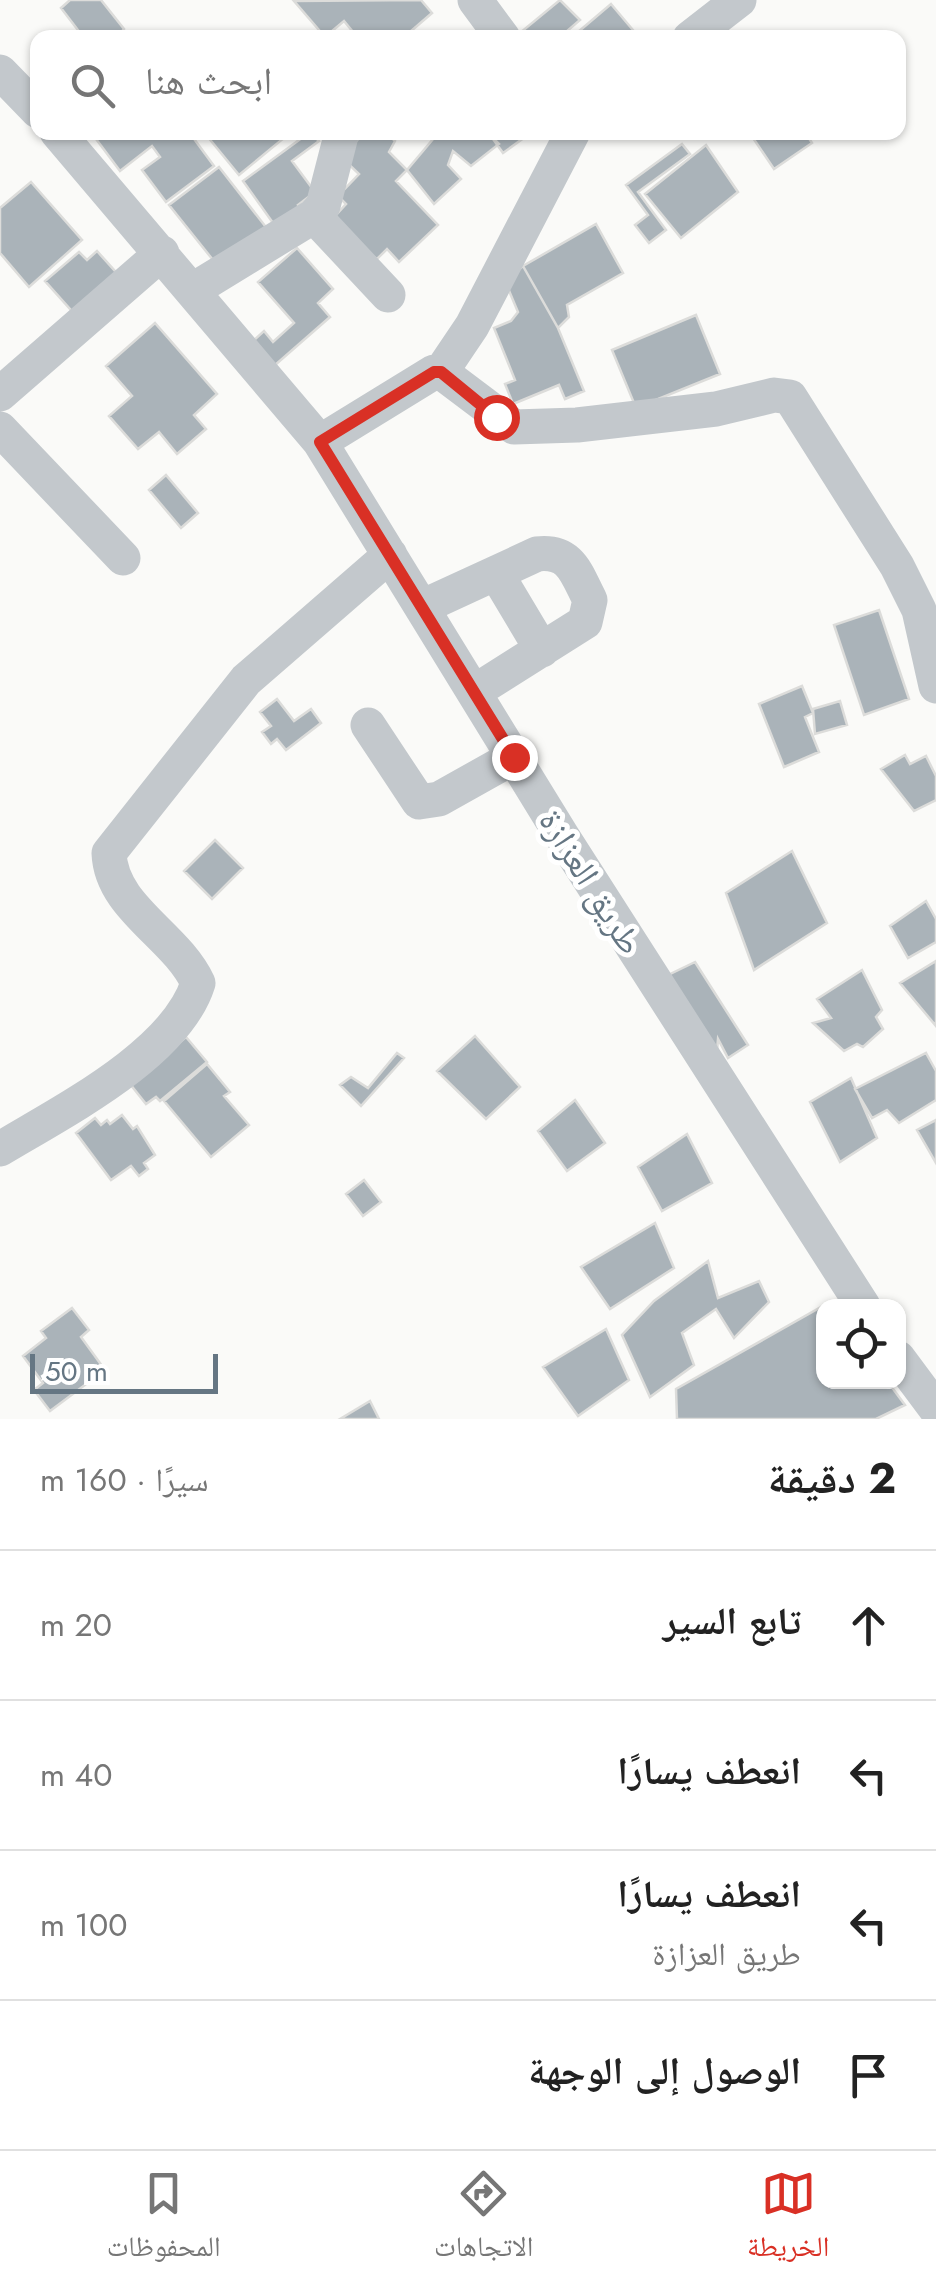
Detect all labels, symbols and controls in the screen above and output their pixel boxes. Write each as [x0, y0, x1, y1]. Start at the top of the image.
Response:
search box [30, 30, 906, 140]
text: ابحث هنا [145, 53, 272, 108]
icon: search [65, 58, 120, 113]
route start [474, 395, 520, 441]
route end [492, 735, 538, 781]
street label: طريق العزازة [527, 800, 655, 964]
map controls [816, 1299, 906, 1389]
button: locate [816, 1299, 906, 1389]
scale bar [30, 1349, 218, 1394]
text: 50 m [45, 1351, 108, 1392]
text: 2 دقيقة [768, 1448, 896, 1509]
text: سيرًا · 160 m [40, 1457, 209, 1503]
text: تابع السير [663, 1593, 801, 1648]
icon: ahead [841, 1598, 896, 1653]
text: 20 m [40, 1602, 112, 1648]
text: انعطف يسارًا [617, 1743, 801, 1798]
icon: left [841, 1748, 896, 1803]
text: 40 m [40, 1752, 112, 1798]
text: انعطف يسارًا [617, 1866, 801, 1921]
icon: left [841, 1898, 896, 1953]
text: 100 m [40, 1902, 127, 1948]
text: طريق العزازة [652, 1931, 801, 1977]
text: الوصول إلى الوجهة [528, 2043, 801, 2098]
icon: arrive [841, 2048, 896, 2103]
tab: المحفوظات [107, 2166, 221, 2274]
tab: الاتجاهات [434, 2166, 533, 2274]
tab: الخريطة [747, 2166, 829, 2274]

